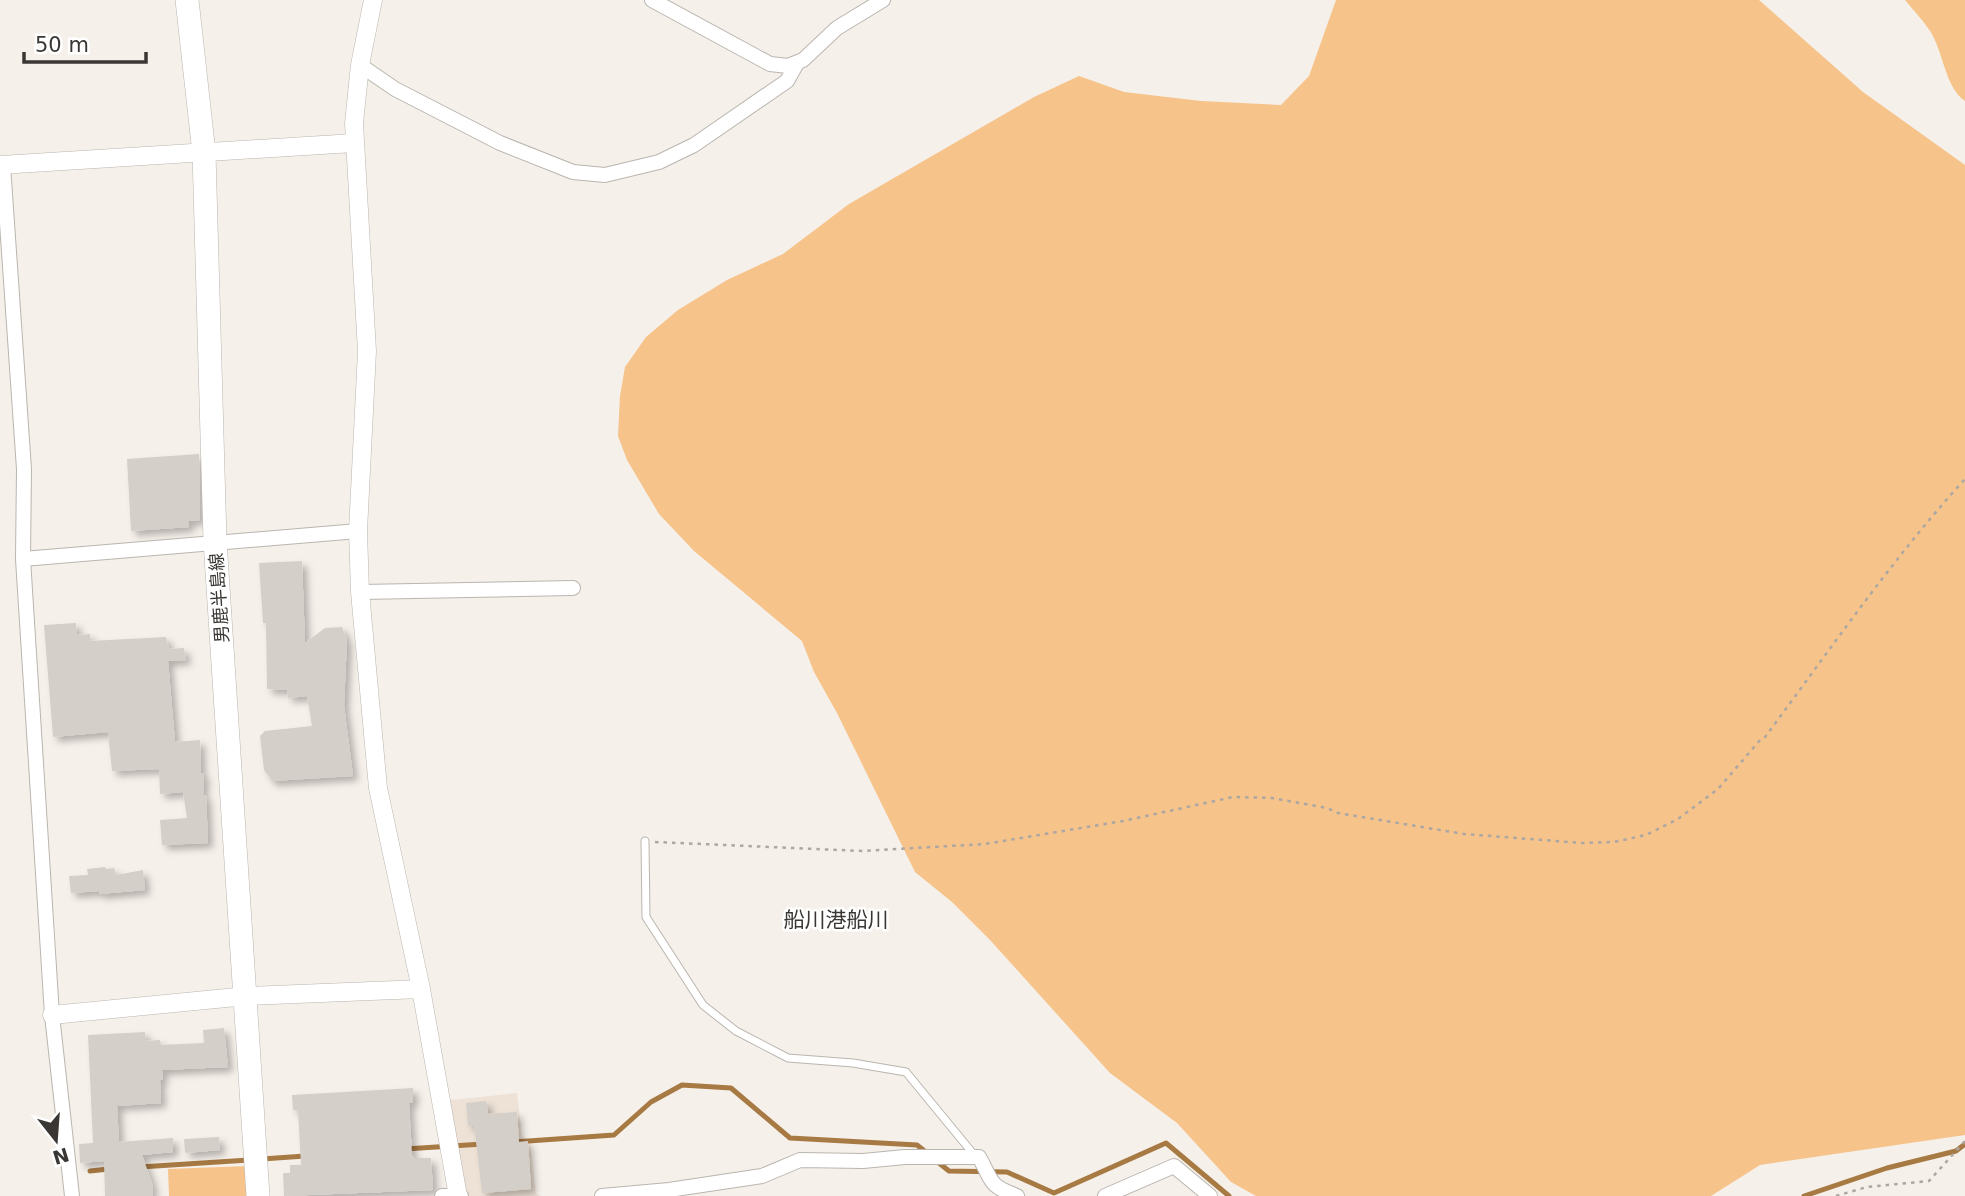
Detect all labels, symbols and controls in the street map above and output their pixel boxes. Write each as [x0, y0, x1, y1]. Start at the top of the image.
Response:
scale bar [24, 21, 147, 65]
text: 50 m [35, 33, 89, 57]
street label: 男鹿半島線 [205, 552, 233, 644]
district label: 船川港船川 [784, 908, 889, 932]
north arrow [21, 1105, 91, 1175]
text: N [50, 1143, 72, 1169]

